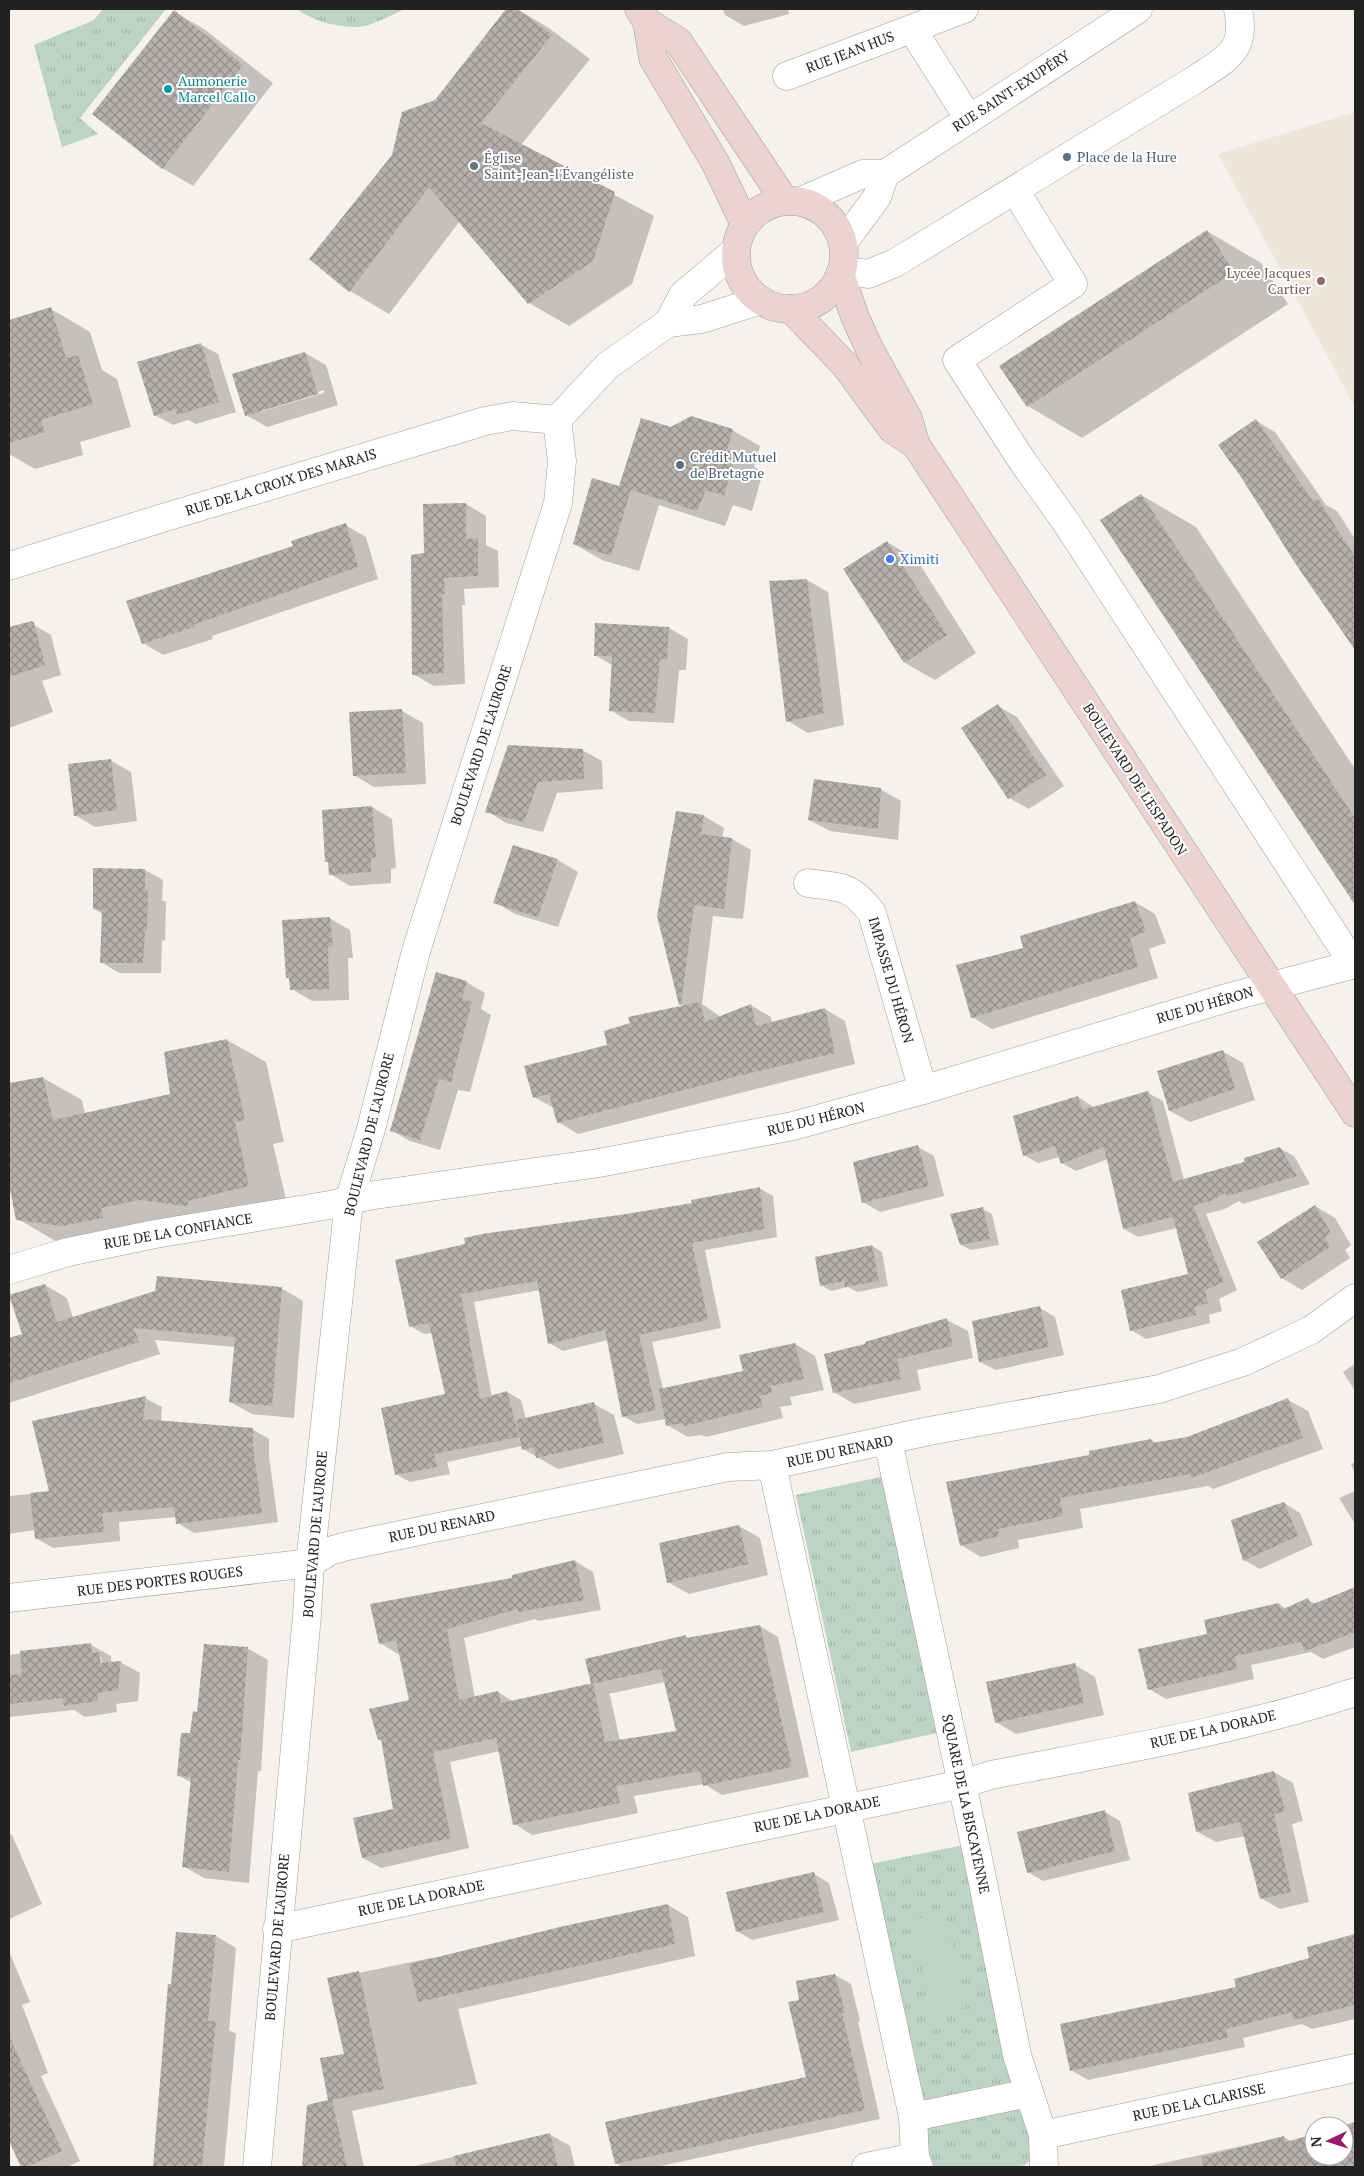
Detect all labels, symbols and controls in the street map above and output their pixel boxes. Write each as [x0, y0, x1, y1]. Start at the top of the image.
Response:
street label: RUE JEAN HUS [803, 26, 897, 77]
street label: RUE SAINT-EXUPÉRY [948, 45, 1074, 136]
place label: Aumonerie Marcel Callo [178, 71, 256, 106]
marker: Aumonerie Marcel Callo [162, 83, 174, 95]
place label: Place de la Hure [1077, 147, 1177, 166]
place label: Église Saint-Jean-l'Évangéliste [484, 148, 634, 183]
marker: Place de la Hure [1061, 151, 1073, 163]
marker: Église Saint-Jean-l'Évangéliste [468, 160, 480, 172]
place label: Lycée Jacques Cartier [1226, 263, 1312, 298]
marker: Lycée Jacques Cartier [1315, 275, 1327, 287]
street label: RUE DE LA CROIX DES MARAIS [183, 443, 379, 520]
place label: Crédit Mutuel de Bretagne [690, 447, 777, 482]
marker: Crédit Mutuel de Bretagne [674, 459, 686, 471]
place label: Ximiti [900, 549, 939, 568]
marker: Ximiti [884, 553, 896, 565]
street label: BOULEVARD DE L'AURORE [446, 662, 515, 828]
street label: BOULEVARD DE L'ESPADON [1079, 699, 1192, 858]
street label: IMPASSE DU HÉRON [864, 914, 919, 1045]
street label: RUE DU HÉRON [1154, 982, 1256, 1027]
street label: BOULEVARD DE L'AURORE [339, 1050, 398, 1218]
street label: RUE DU HÉRON [765, 1097, 867, 1140]
street label: RUE DE LA CONFIANCE [102, 1208, 254, 1253]
street label: RUE DU RENARD [785, 1430, 895, 1471]
street label: BOULEVARD DE L'AURORE [298, 1450, 331, 1618]
street label: RUE DU RENARD [387, 1505, 497, 1546]
street label: RUE DES PORTES ROUGES [76, 1561, 244, 1600]
street label: RUE DE LA DORADE [1148, 1705, 1278, 1752]
street label: SQUARE DE LA BISCAYENNE [938, 1712, 995, 1895]
street label: RUE DE LA DORADE [752, 1791, 882, 1836]
street label: BOULEVARD DE L'AURORE [260, 1853, 293, 2021]
street label: RUE DE LA DORADE [356, 1875, 486, 1920]
street label: RUE DE LA CLARISSE [1131, 2078, 1267, 2125]
north arrow [1304, 2116, 1354, 2166]
text: N [1306, 2136, 1325, 2148]

